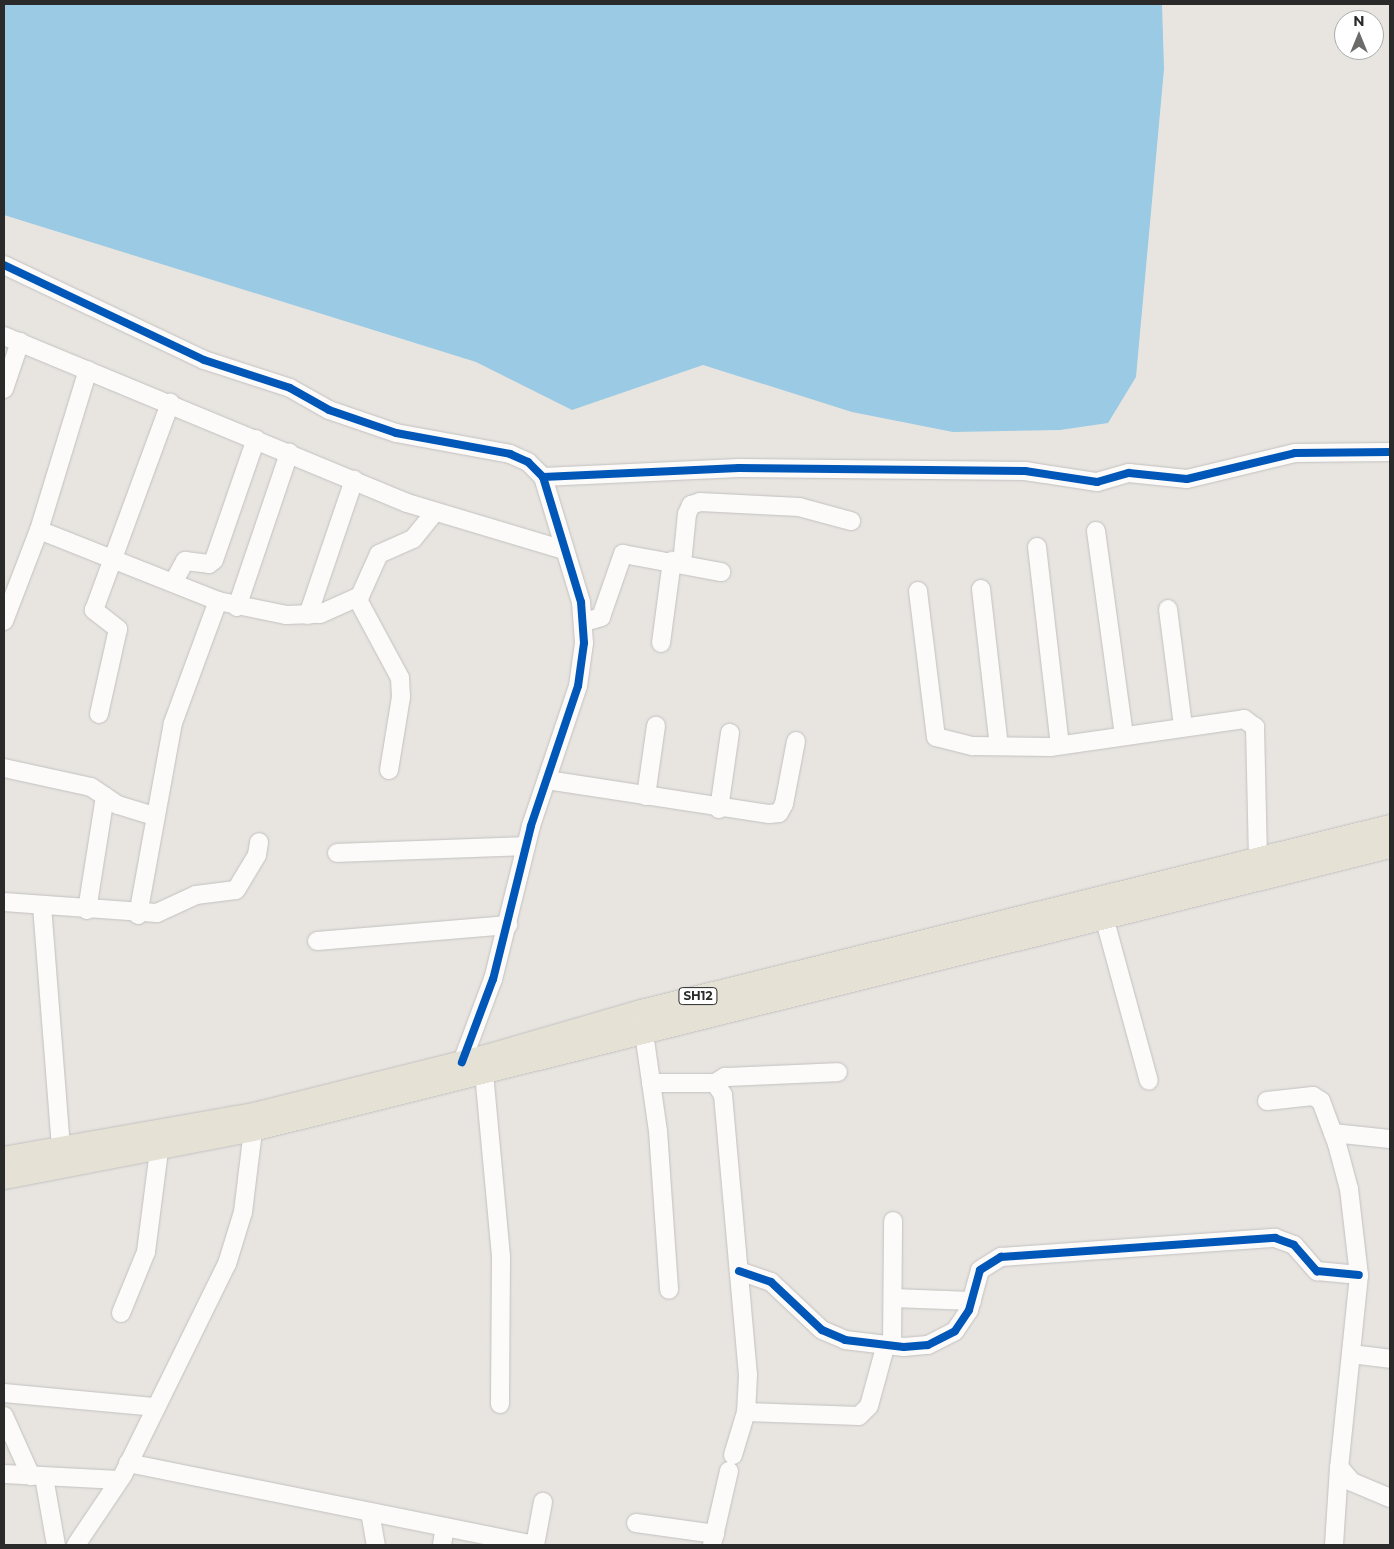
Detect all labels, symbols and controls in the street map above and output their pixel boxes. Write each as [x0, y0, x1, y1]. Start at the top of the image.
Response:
north arrow [1334, 10, 1384, 60]
text: N [1353, 12, 1365, 30]
road number: SH12 [678, 986, 718, 1006]

